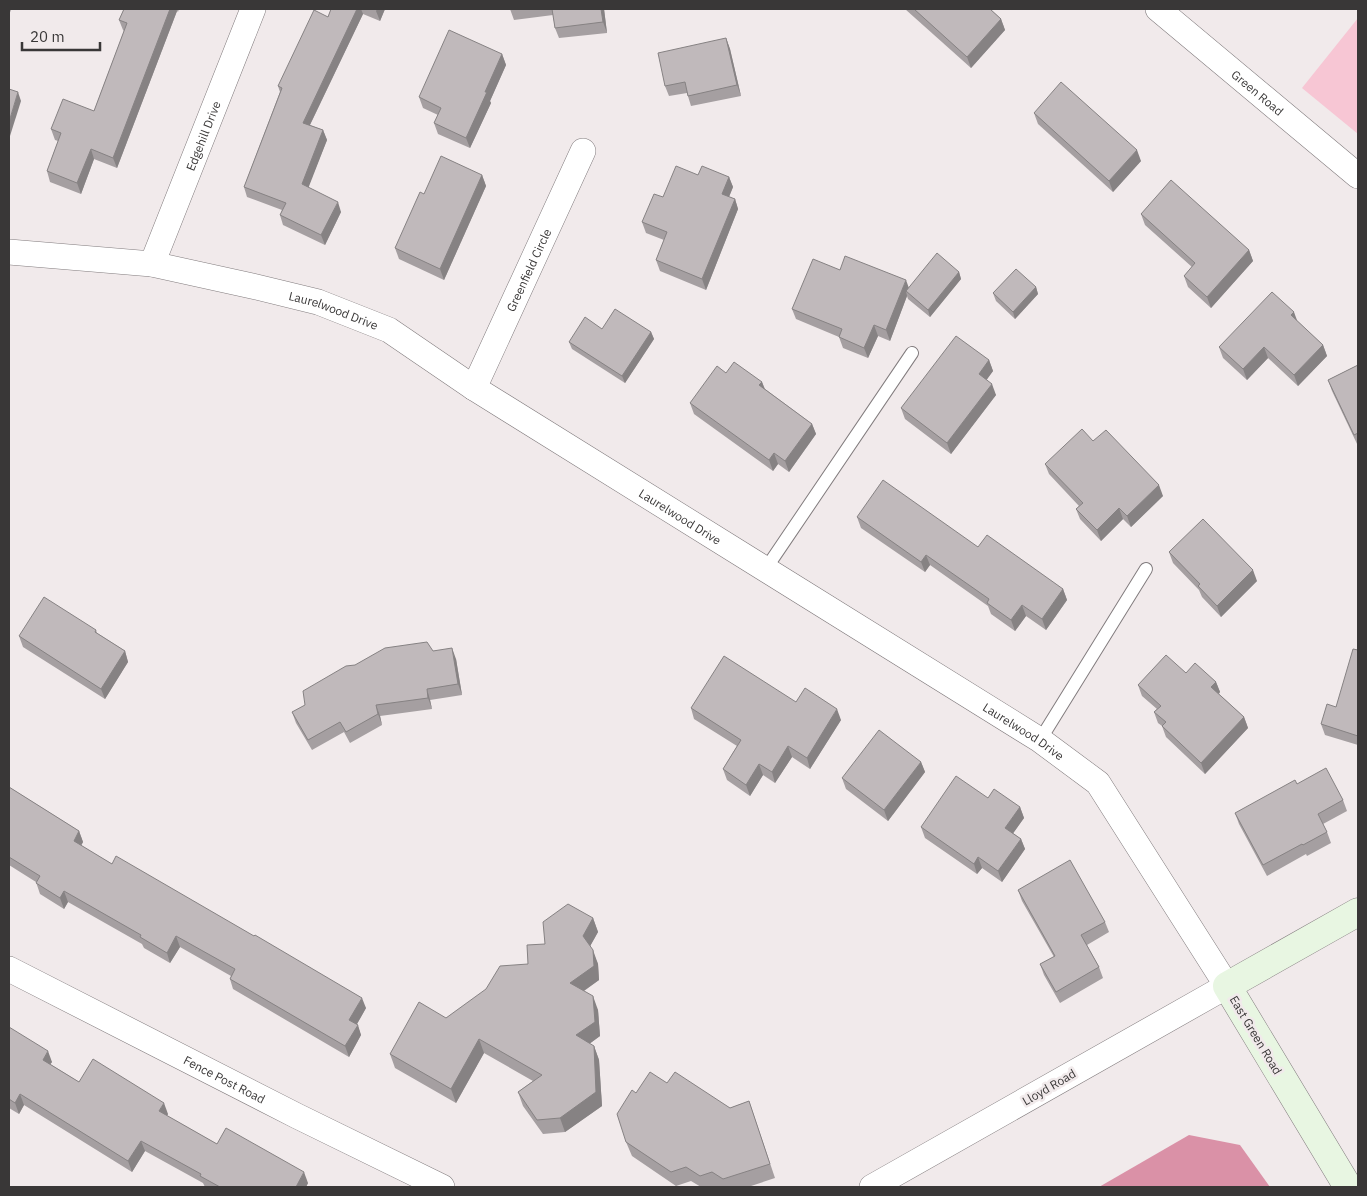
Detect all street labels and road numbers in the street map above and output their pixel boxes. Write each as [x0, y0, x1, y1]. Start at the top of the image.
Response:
street label: Green Road [1229, 66, 1287, 118]
street label: Edgehill Drive [182, 98, 224, 173]
street label: Greenfield Circle [503, 226, 554, 314]
street label: Laurelwood Drive [287, 288, 381, 333]
street label: Laurelwood Drive [637, 485, 724, 548]
street label: Laurelwood Drive [980, 699, 1068, 763]
street label: East Green Road [1227, 993, 1285, 1077]
street label: Fence Post Road [181, 1052, 268, 1106]
street label: Lloyd Road [1020, 1066, 1078, 1108]

